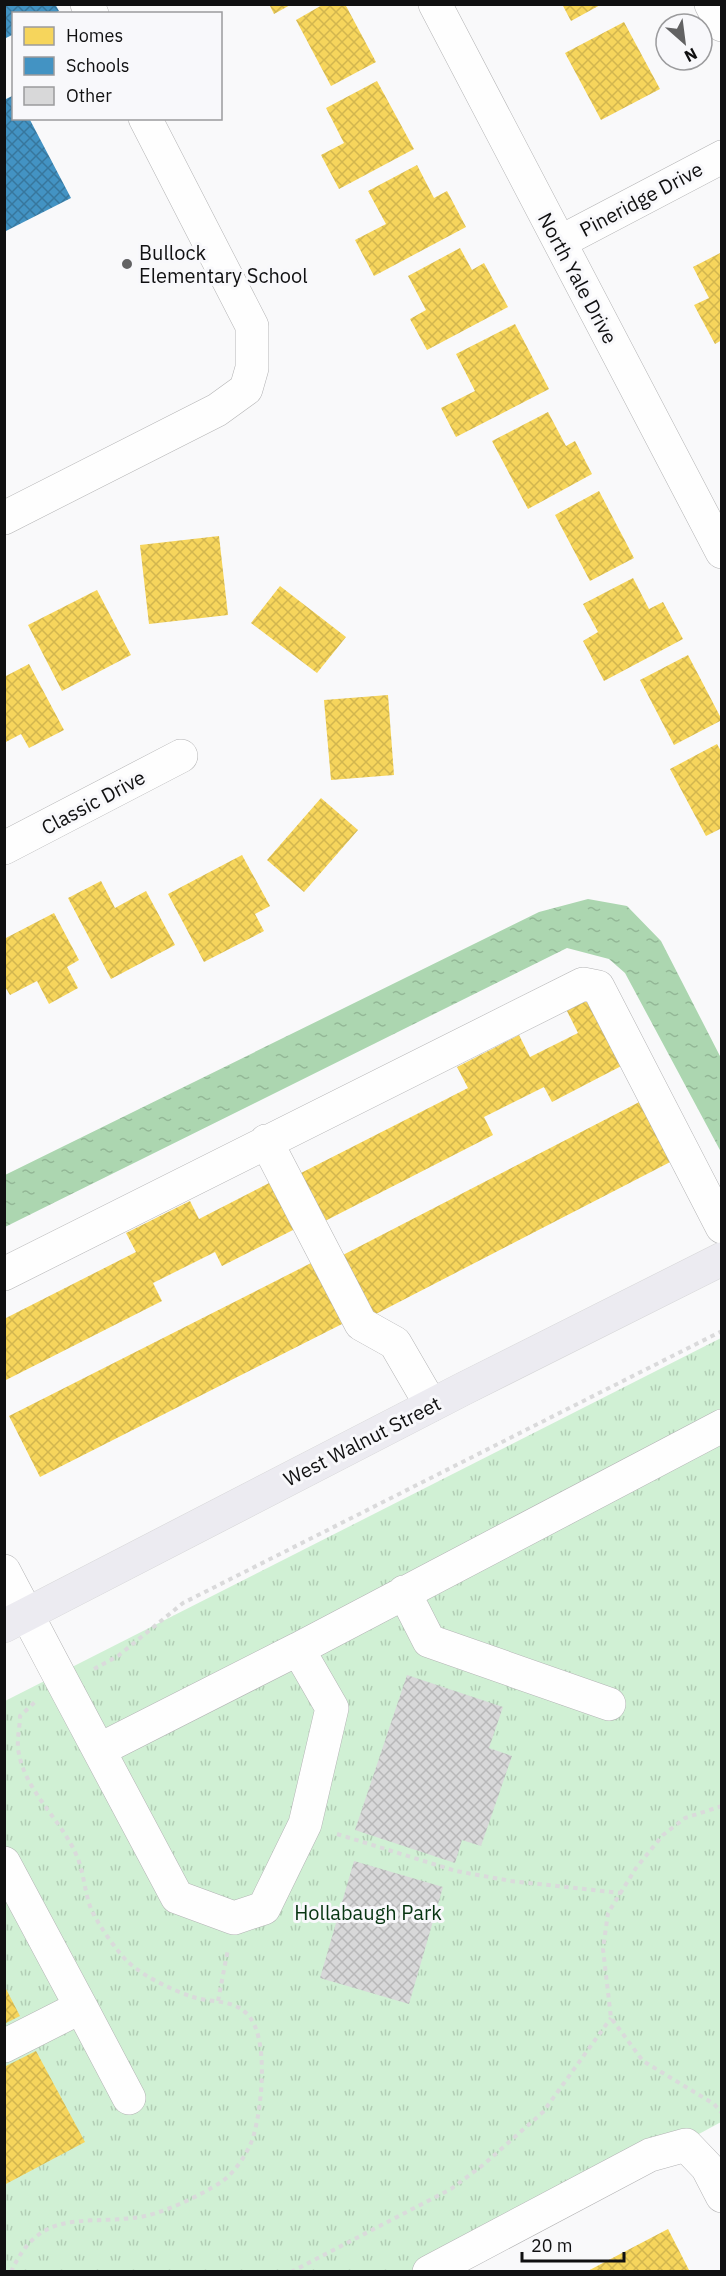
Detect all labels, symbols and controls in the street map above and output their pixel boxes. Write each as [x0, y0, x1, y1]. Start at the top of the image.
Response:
legend [12, 12, 222, 120]
north arrow [654, 12, 714, 72]
text: Homes [66, 24, 123, 47]
text: N [681, 44, 701, 67]
text: Schools [66, 54, 130, 77]
text: Other [66, 84, 112, 107]
street label: Pineridge Drive [575, 155, 707, 243]
street label: North Yale Drive [532, 208, 624, 348]
place label: Bullock Elementary School [139, 239, 308, 289]
marker: Bullock Elementary School [120, 257, 134, 271]
street label: Classic Drive [36, 763, 150, 841]
street label: West Walnut Street [279, 1390, 445, 1492]
park label: Hollabaugh Park [294, 1899, 442, 1926]
scale bar [522, 2225, 624, 2263]
text: 20 m [531, 2234, 573, 2257]

